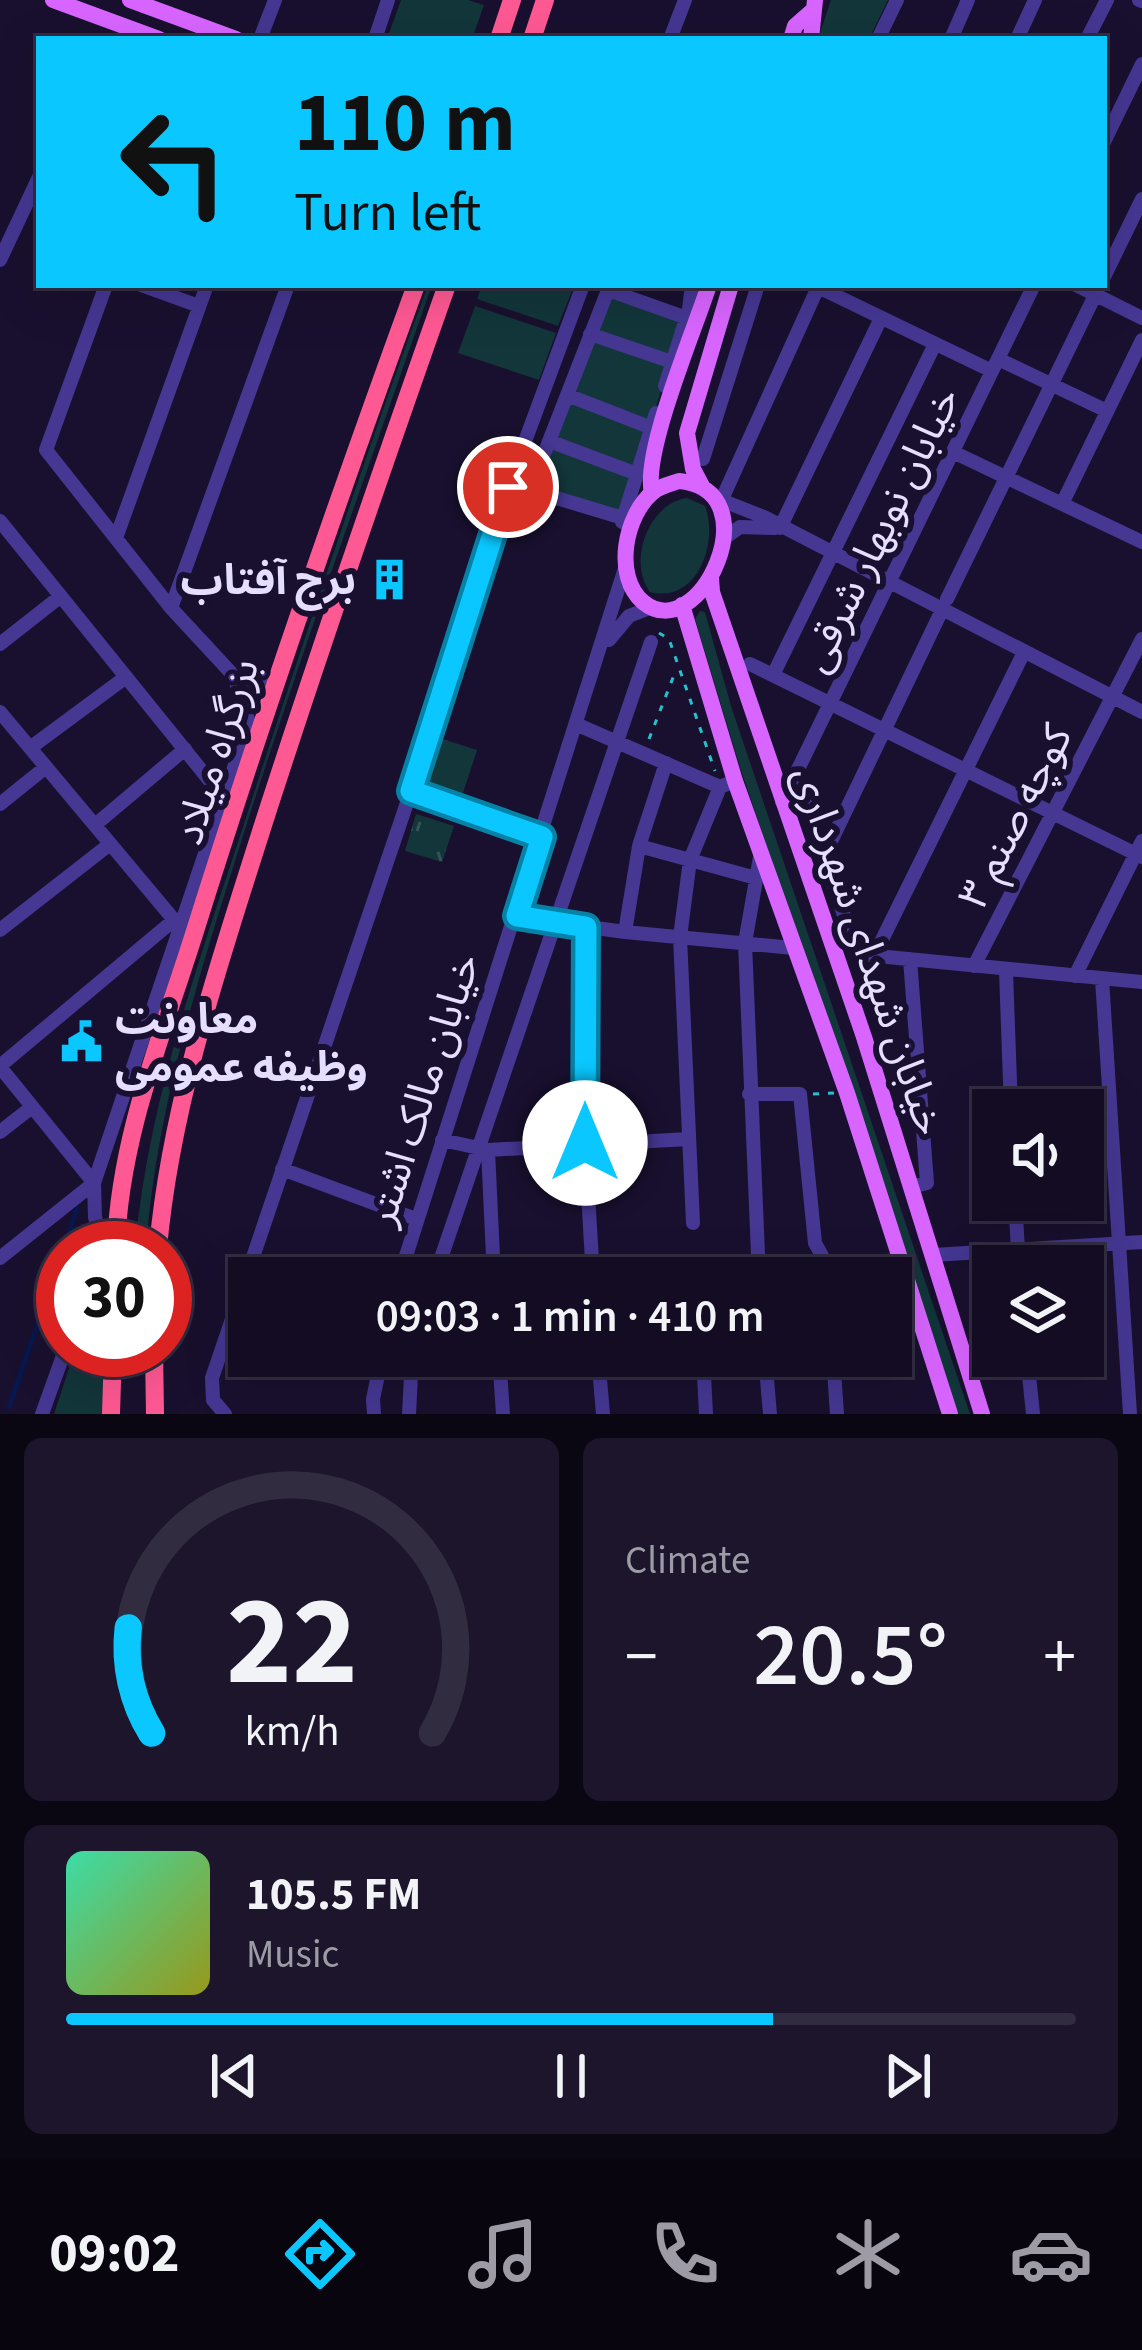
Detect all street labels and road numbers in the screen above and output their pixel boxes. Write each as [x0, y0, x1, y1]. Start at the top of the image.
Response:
street label: خیابان نوبهار شرقی [786, 377, 976, 683]
street label: بزرگراه میلاد [159, 651, 275, 853]
street label: کوچه صنم ۳ [944, 714, 1088, 919]
street label: خیابان شهدای شهرداری [777, 758, 959, 1143]
street label: خیابان مالک اشتر [351, 946, 496, 1235]

